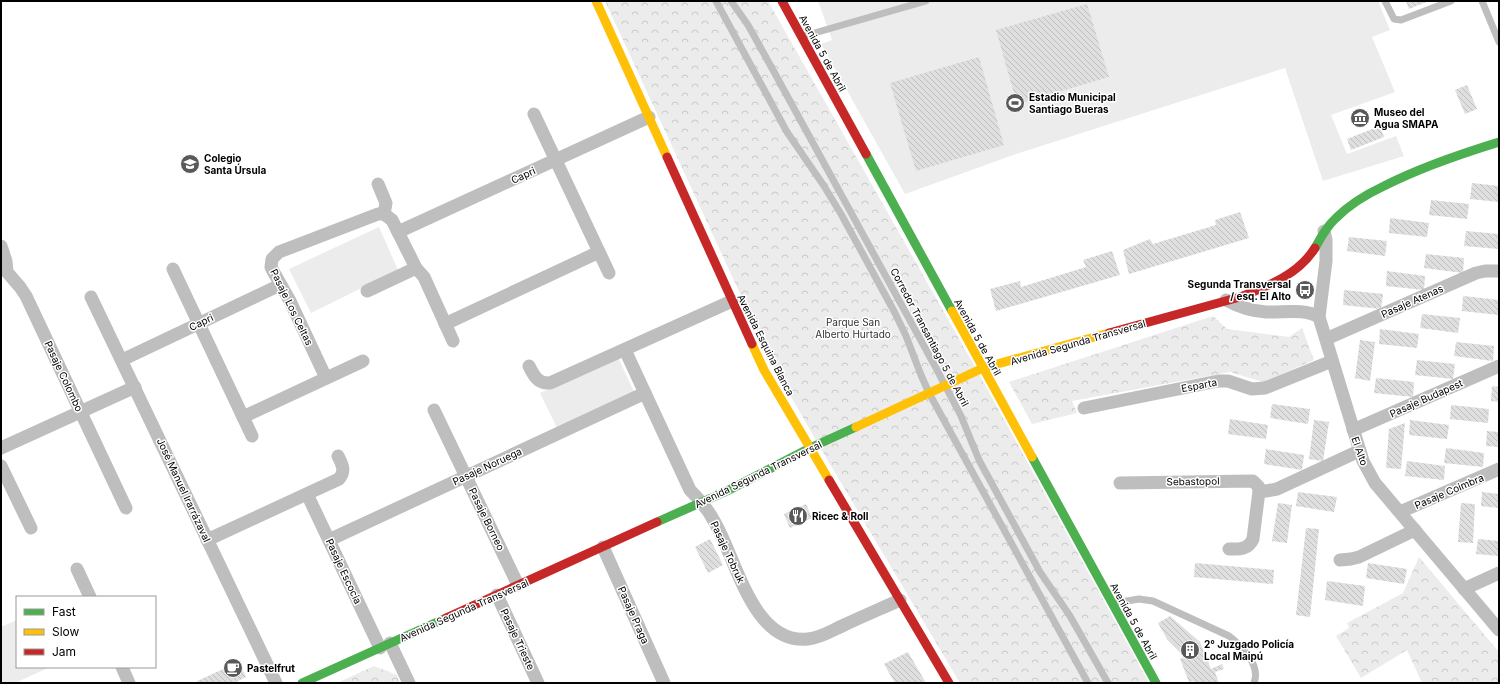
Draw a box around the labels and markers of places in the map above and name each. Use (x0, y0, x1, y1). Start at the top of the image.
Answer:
place label: Estadio Municipal Santiago Bueras (1029, 91, 1116, 116)
sports icon: Estadio Municipal Santiago Bueras (1004, 92, 1026, 114)
place label: Museo del Agua SMAPA (1374, 106, 1439, 131)
museum icon: Museo del Agua SMAPA (1349, 107, 1371, 129)
place label: Colegio Santa Úrsula (204, 152, 266, 176)
school or university icon: Colegio Santa Úrsula (179, 153, 201, 175)
place label: Segunda Transversal / esq. El Alto (1188, 278, 1291, 302)
bus stop icon: Segunda Transversal / esq. El Alto (1294, 279, 1316, 301)
restaurant icon: Ricec & Roll (787, 505, 809, 527)
place label: Ricec & Roll (812, 510, 869, 522)
place label: 2° Juzgado Policía Local Maipú (1204, 638, 1294, 662)
building icon: 2° Juzgado Policía Local Maipú (1179, 639, 1201, 661)
cafe icon: Pastelfrut (222, 657, 244, 679)
place label: Pastelfrut (247, 662, 295, 674)

